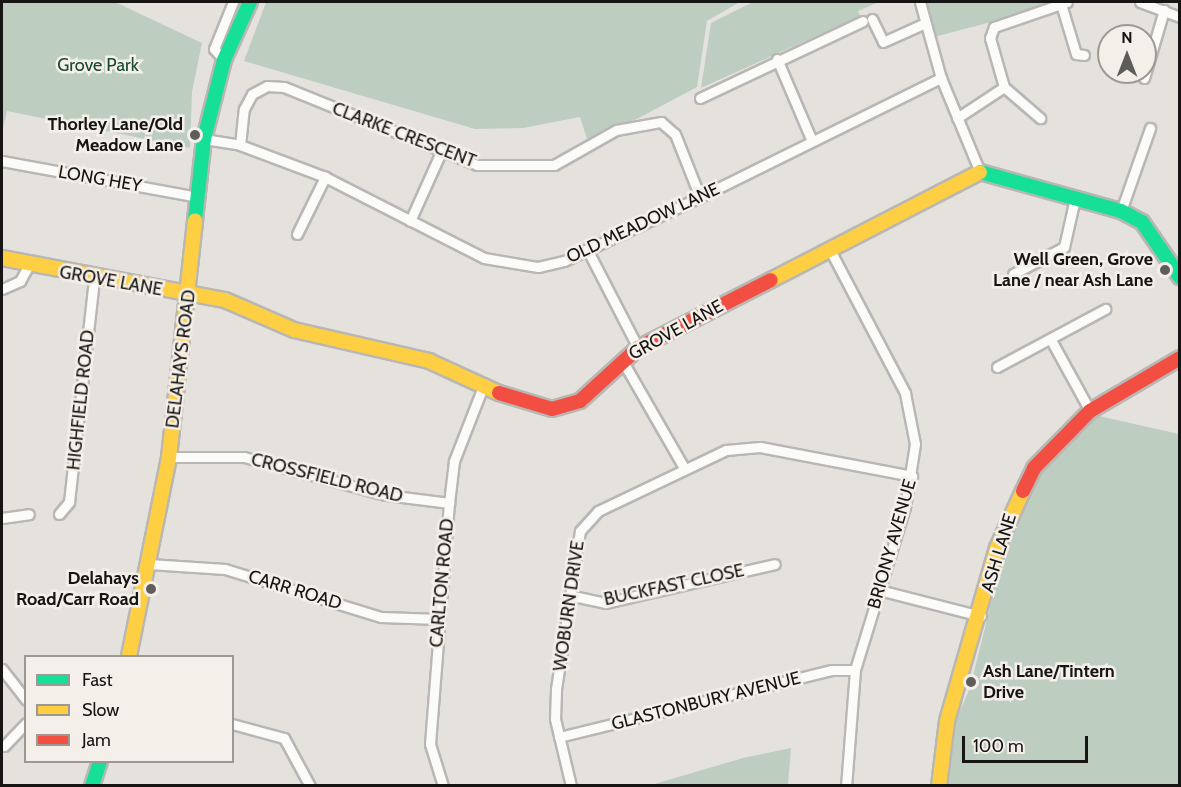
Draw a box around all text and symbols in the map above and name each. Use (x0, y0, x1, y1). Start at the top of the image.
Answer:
north arrow (1097, 24, 1157, 84)
text: N (1121, 28, 1133, 47)
park label: Grove Park (57, 54, 139, 76)
street label: CLARKE CRESCENT (329, 98, 479, 172)
place label: Thorley Lane/Old Meadow Lane (48, 114, 183, 156)
marker: Thorley Lane/Old Meadow Lane (188, 128, 202, 142)
street label: LONG HEY (57, 161, 143, 197)
street label: OLD MEADOW LANE (563, 178, 723, 268)
place label: Well Green, Grove Lane / near Ash Lane (993, 249, 1153, 292)
street label: GROVE LANE (58, 261, 164, 301)
marker: Well Green, Grove Lane / near Ash Lane (1158, 263, 1172, 277)
street label: DELAHAYS ROAD (162, 289, 200, 429)
street label: GROVE LANE (625, 295, 727, 365)
street label: HIGHFIELD ROAD (63, 329, 99, 471)
street label: CROSSFIELD ROAD (249, 449, 405, 507)
street label: BRIONY AVENUE (863, 477, 921, 611)
street label: ASH LANE (977, 511, 1021, 595)
street label: CARLTON ROAD (426, 518, 458, 648)
street label: WOBURN DRIVE (549, 539, 589, 673)
street label: BUCKFAST CLOSE (602, 560, 746, 610)
street label: CARR ROAD (246, 566, 344, 614)
place label: Delahays Road/Carr Road (16, 568, 139, 610)
marker: Delahays Road/Carr Road (144, 582, 158, 596)
legend (24, 655, 234, 763)
place label: Ash Lane/Tintern Drive (983, 661, 1115, 704)
street label: GLASTONBURY AVENUE (609, 667, 803, 735)
text: Fast (82, 669, 113, 691)
marker: Ash Lane/Tintern Drive (964, 675, 978, 689)
text: Slow (82, 699, 119, 721)
scale bar (965, 724, 1091, 762)
text: Jam (82, 729, 111, 751)
text: 100 m (973, 735, 1024, 757)

